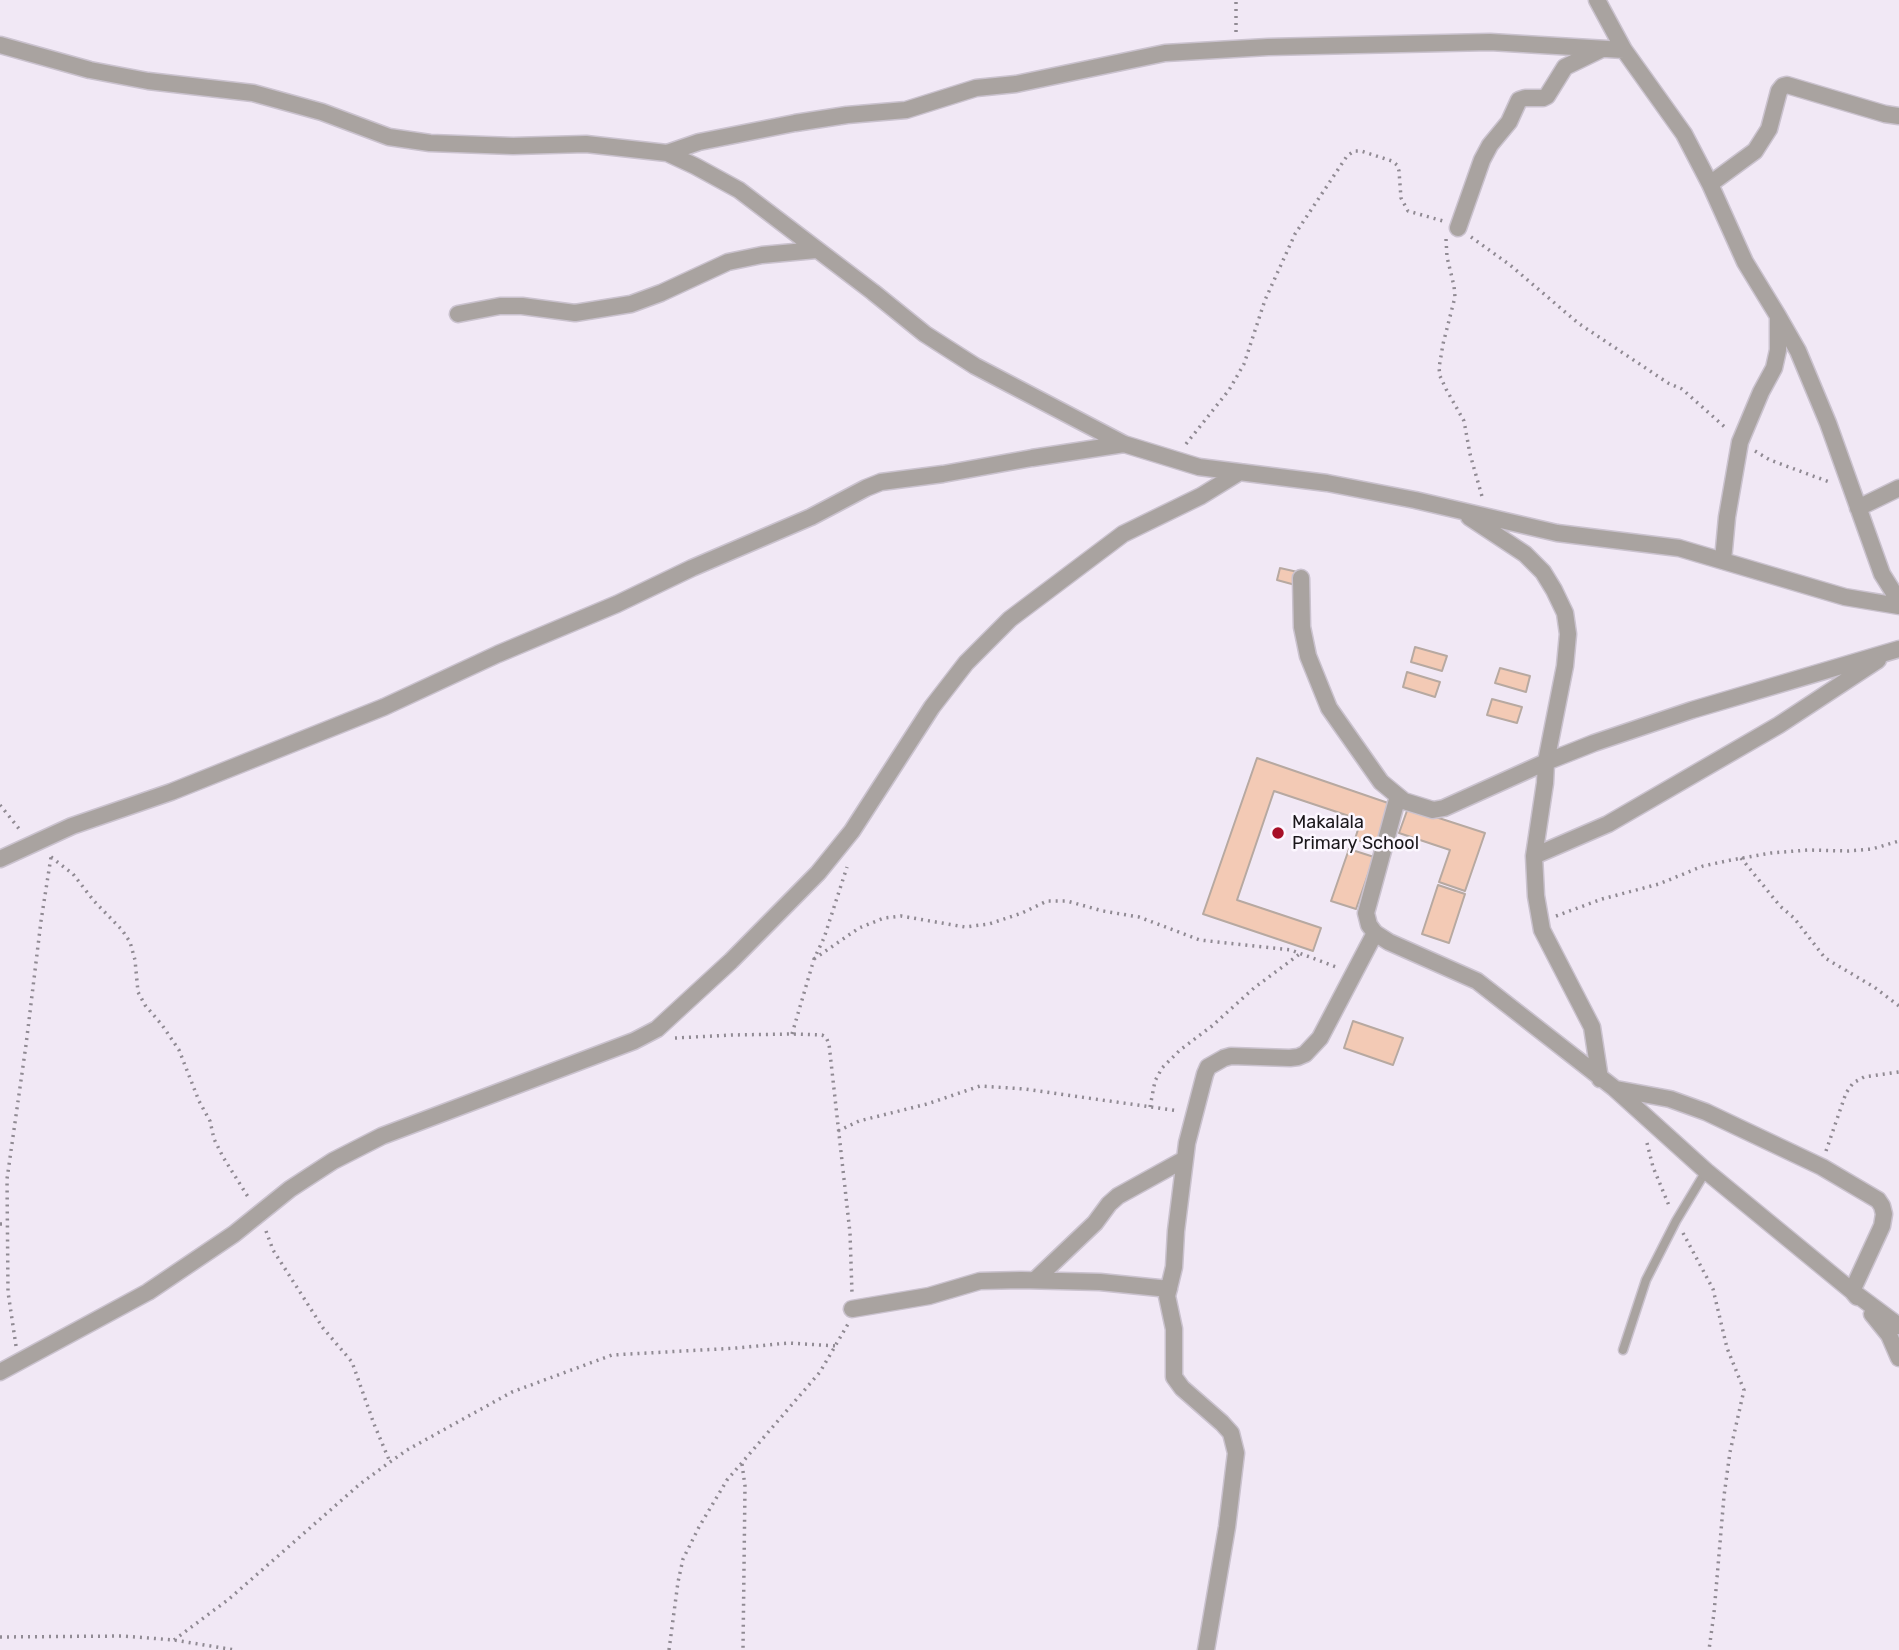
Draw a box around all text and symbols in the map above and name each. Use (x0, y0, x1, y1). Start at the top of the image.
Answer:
place label: Makalala Primary School (1292, 812, 1419, 854)
marker: Makalala Primary School (1270, 825, 1286, 841)

